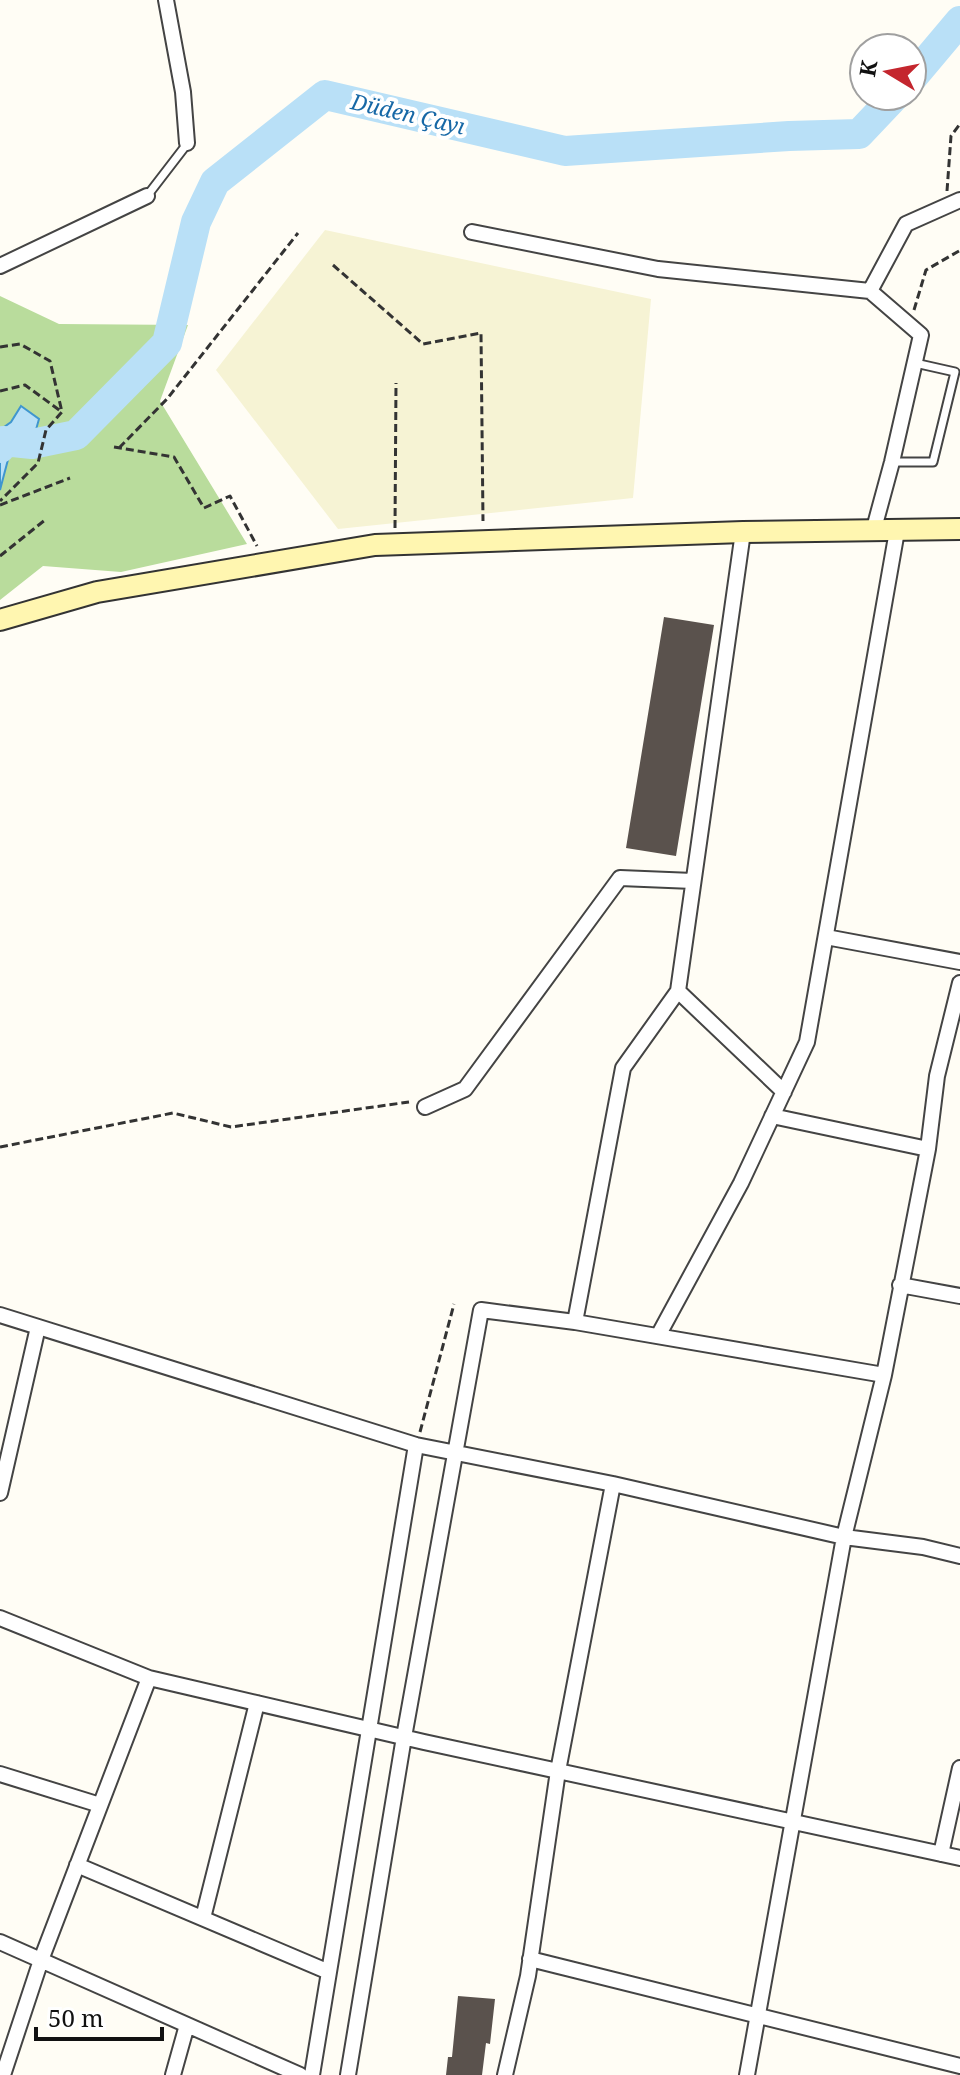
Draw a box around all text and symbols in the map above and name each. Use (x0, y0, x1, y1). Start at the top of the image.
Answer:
north arrow (848, 32, 928, 112)
text: K (851, 57, 884, 79)
water label: Düden Çayı (347, 85, 468, 141)
scale bar (36, 1991, 162, 2041)
text: 50 m (48, 2001, 104, 2034)

